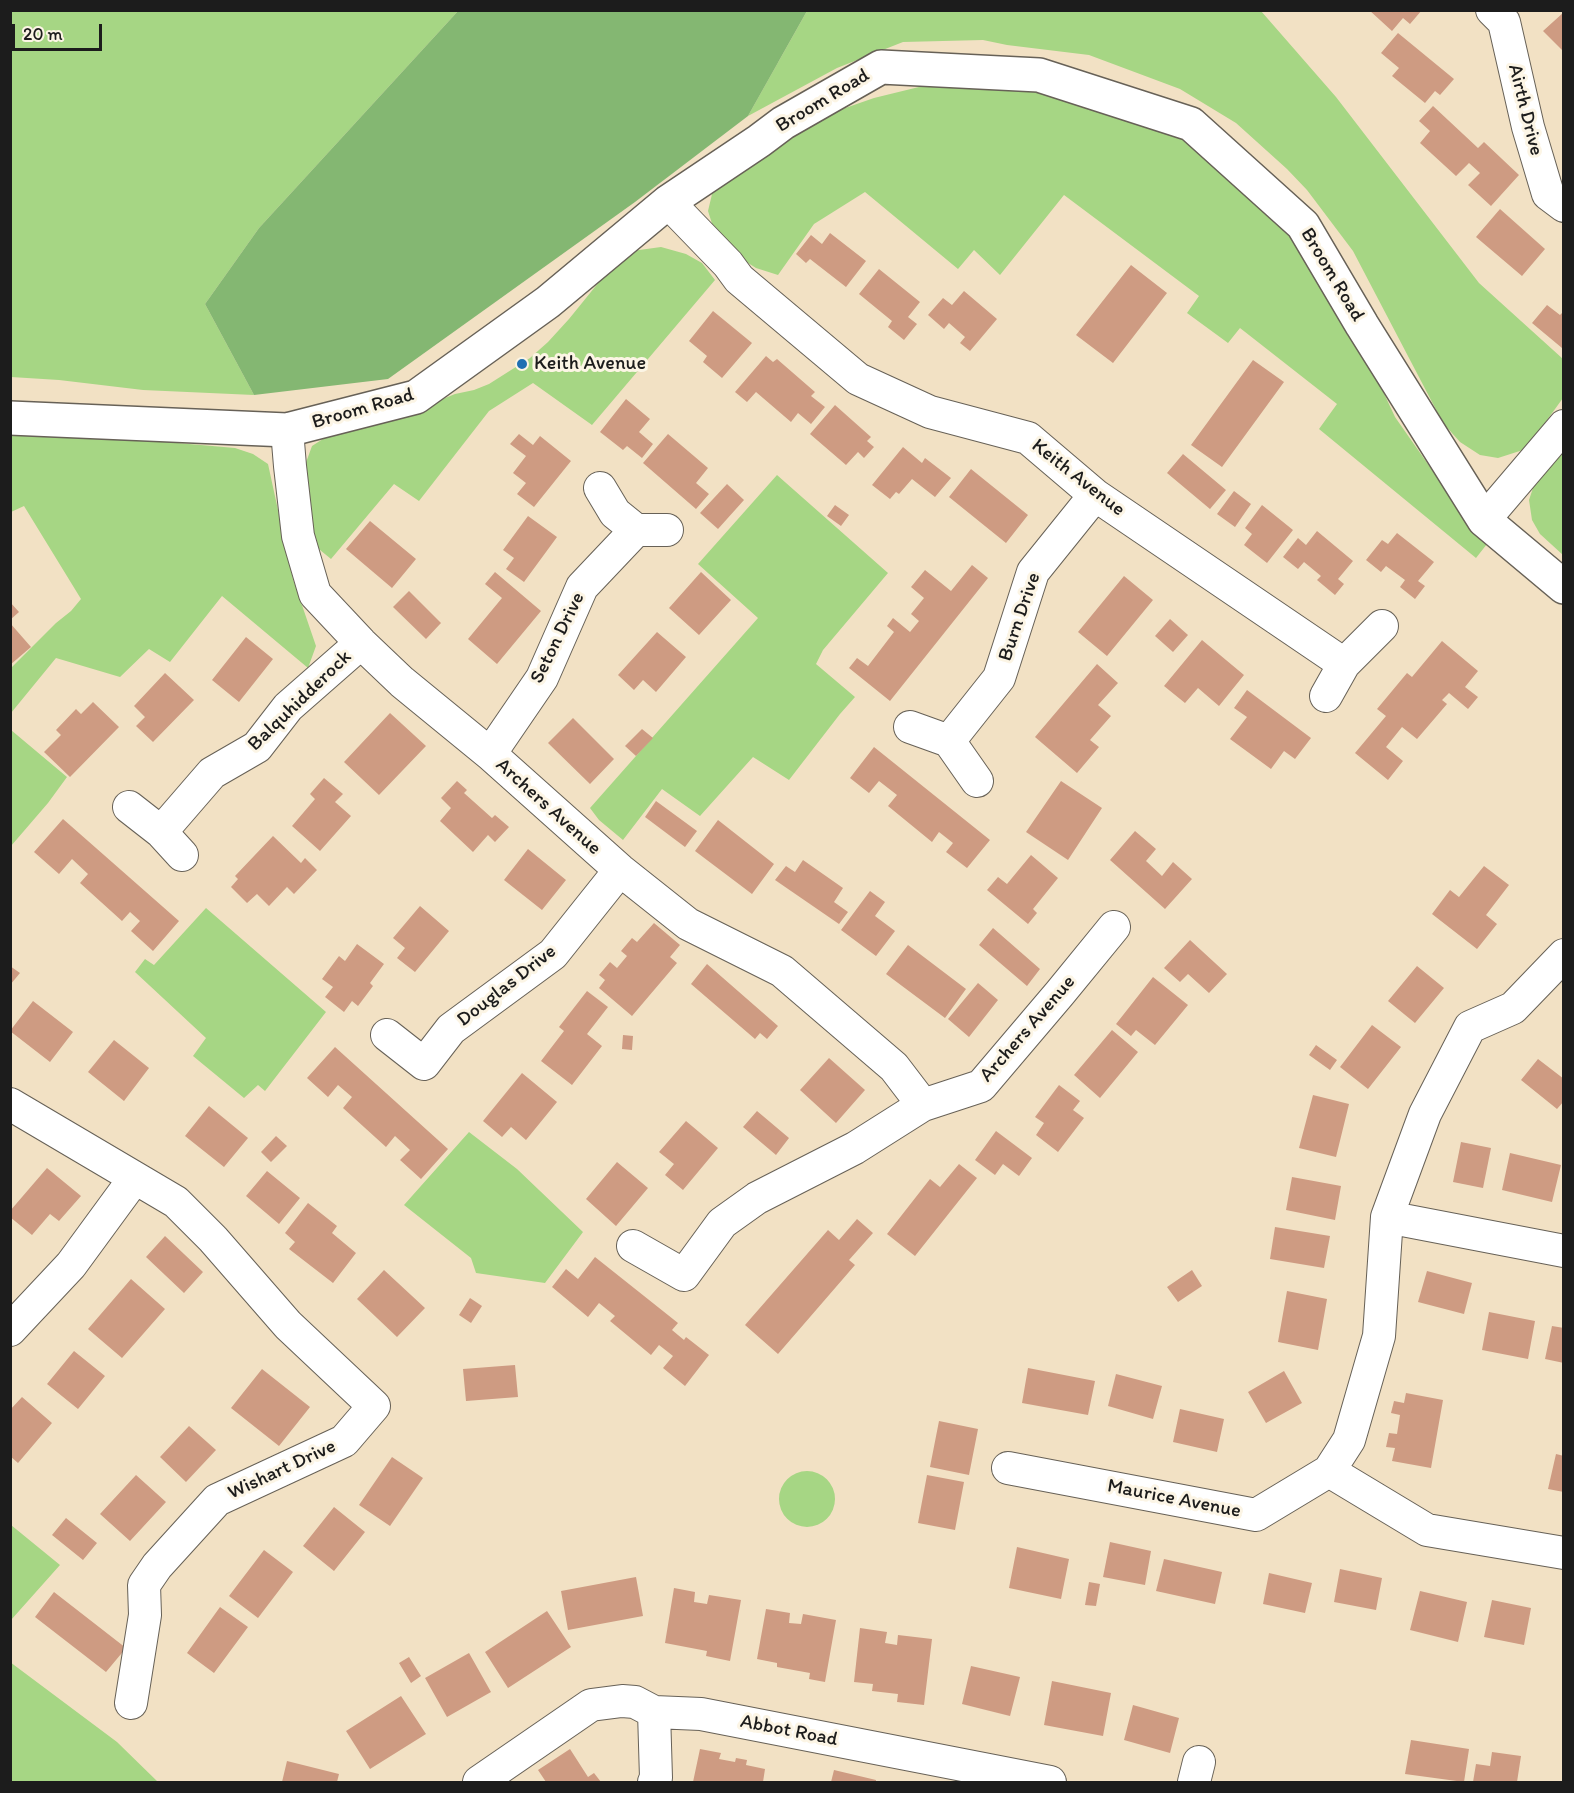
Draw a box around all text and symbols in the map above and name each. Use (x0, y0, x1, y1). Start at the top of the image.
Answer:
scale bar (15, 12, 105, 50)
text: 20 m (23, 23, 63, 45)
street label: Airth Drive (1502, 62, 1548, 158)
street label: Broom Road (772, 64, 874, 138)
street label: Broom Road (1295, 224, 1369, 326)
place label: Keith Avenue (534, 352, 646, 376)
marker: Keith Avenue (515, 357, 529, 371)
street label: Broom Road (309, 383, 417, 435)
street label: Keith Avenue (1026, 434, 1130, 522)
street label: Burn Drive (994, 570, 1046, 664)
street label: Seton Drive (526, 588, 590, 688)
street label: Balquhidderock (243, 646, 357, 756)
street label: Archers Avenue (490, 753, 606, 861)
street label: Douglas Drive (453, 940, 561, 1032)
street label: Archers Avenue (975, 971, 1081, 1087)
street label: Wishart Drive (224, 1435, 340, 1505)
street label: Maurice Avenue (1105, 1474, 1243, 1524)
street label: Abbot Road (738, 1710, 840, 1752)

